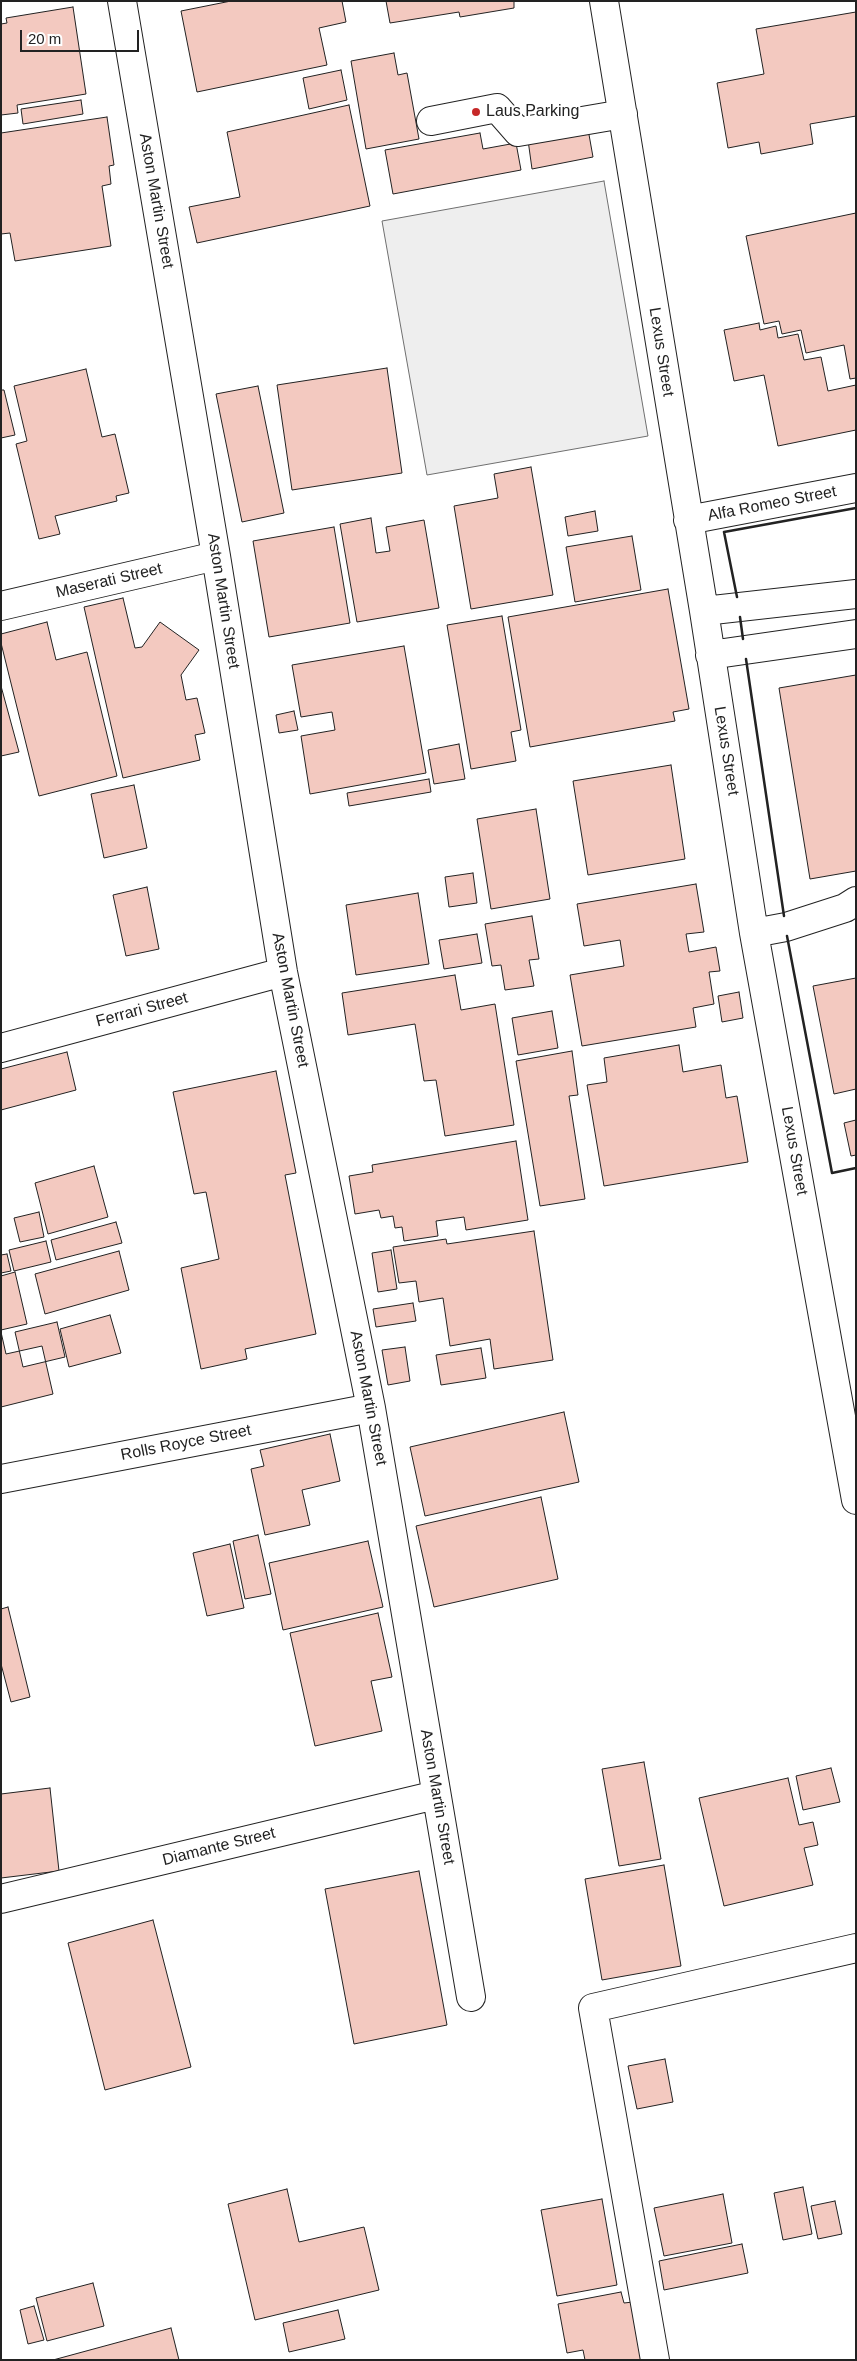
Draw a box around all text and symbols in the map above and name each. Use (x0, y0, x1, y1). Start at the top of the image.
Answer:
scale bar (22, 20, 141, 52)
text: 20 m (28, 30, 61, 47)
place label: Laus Parking (486, 102, 579, 122)
marker: Laus Parking (470, 106, 482, 118)
street label: Aston Martin Street (135, 132, 177, 270)
street label: Lexus Street (644, 306, 678, 398)
street label: Alfa Romeo Street (706, 482, 838, 526)
street label: Aston Martin Street (203, 532, 243, 670)
street label: Maserati Street (54, 559, 164, 603)
street label: Lexus Street (709, 705, 743, 797)
street label: Aston Martin Street (268, 931, 312, 1069)
street label: Ferrari Street (94, 989, 190, 1031)
street label: Lexus Street (777, 1105, 811, 1197)
street label: Aston Martin Street (346, 1329, 390, 1467)
street label: Rolls Royce Street (119, 1421, 253, 1465)
street label: Aston Martin Street (416, 1728, 458, 1866)
street label: Diamante Street (161, 1824, 277, 1870)

